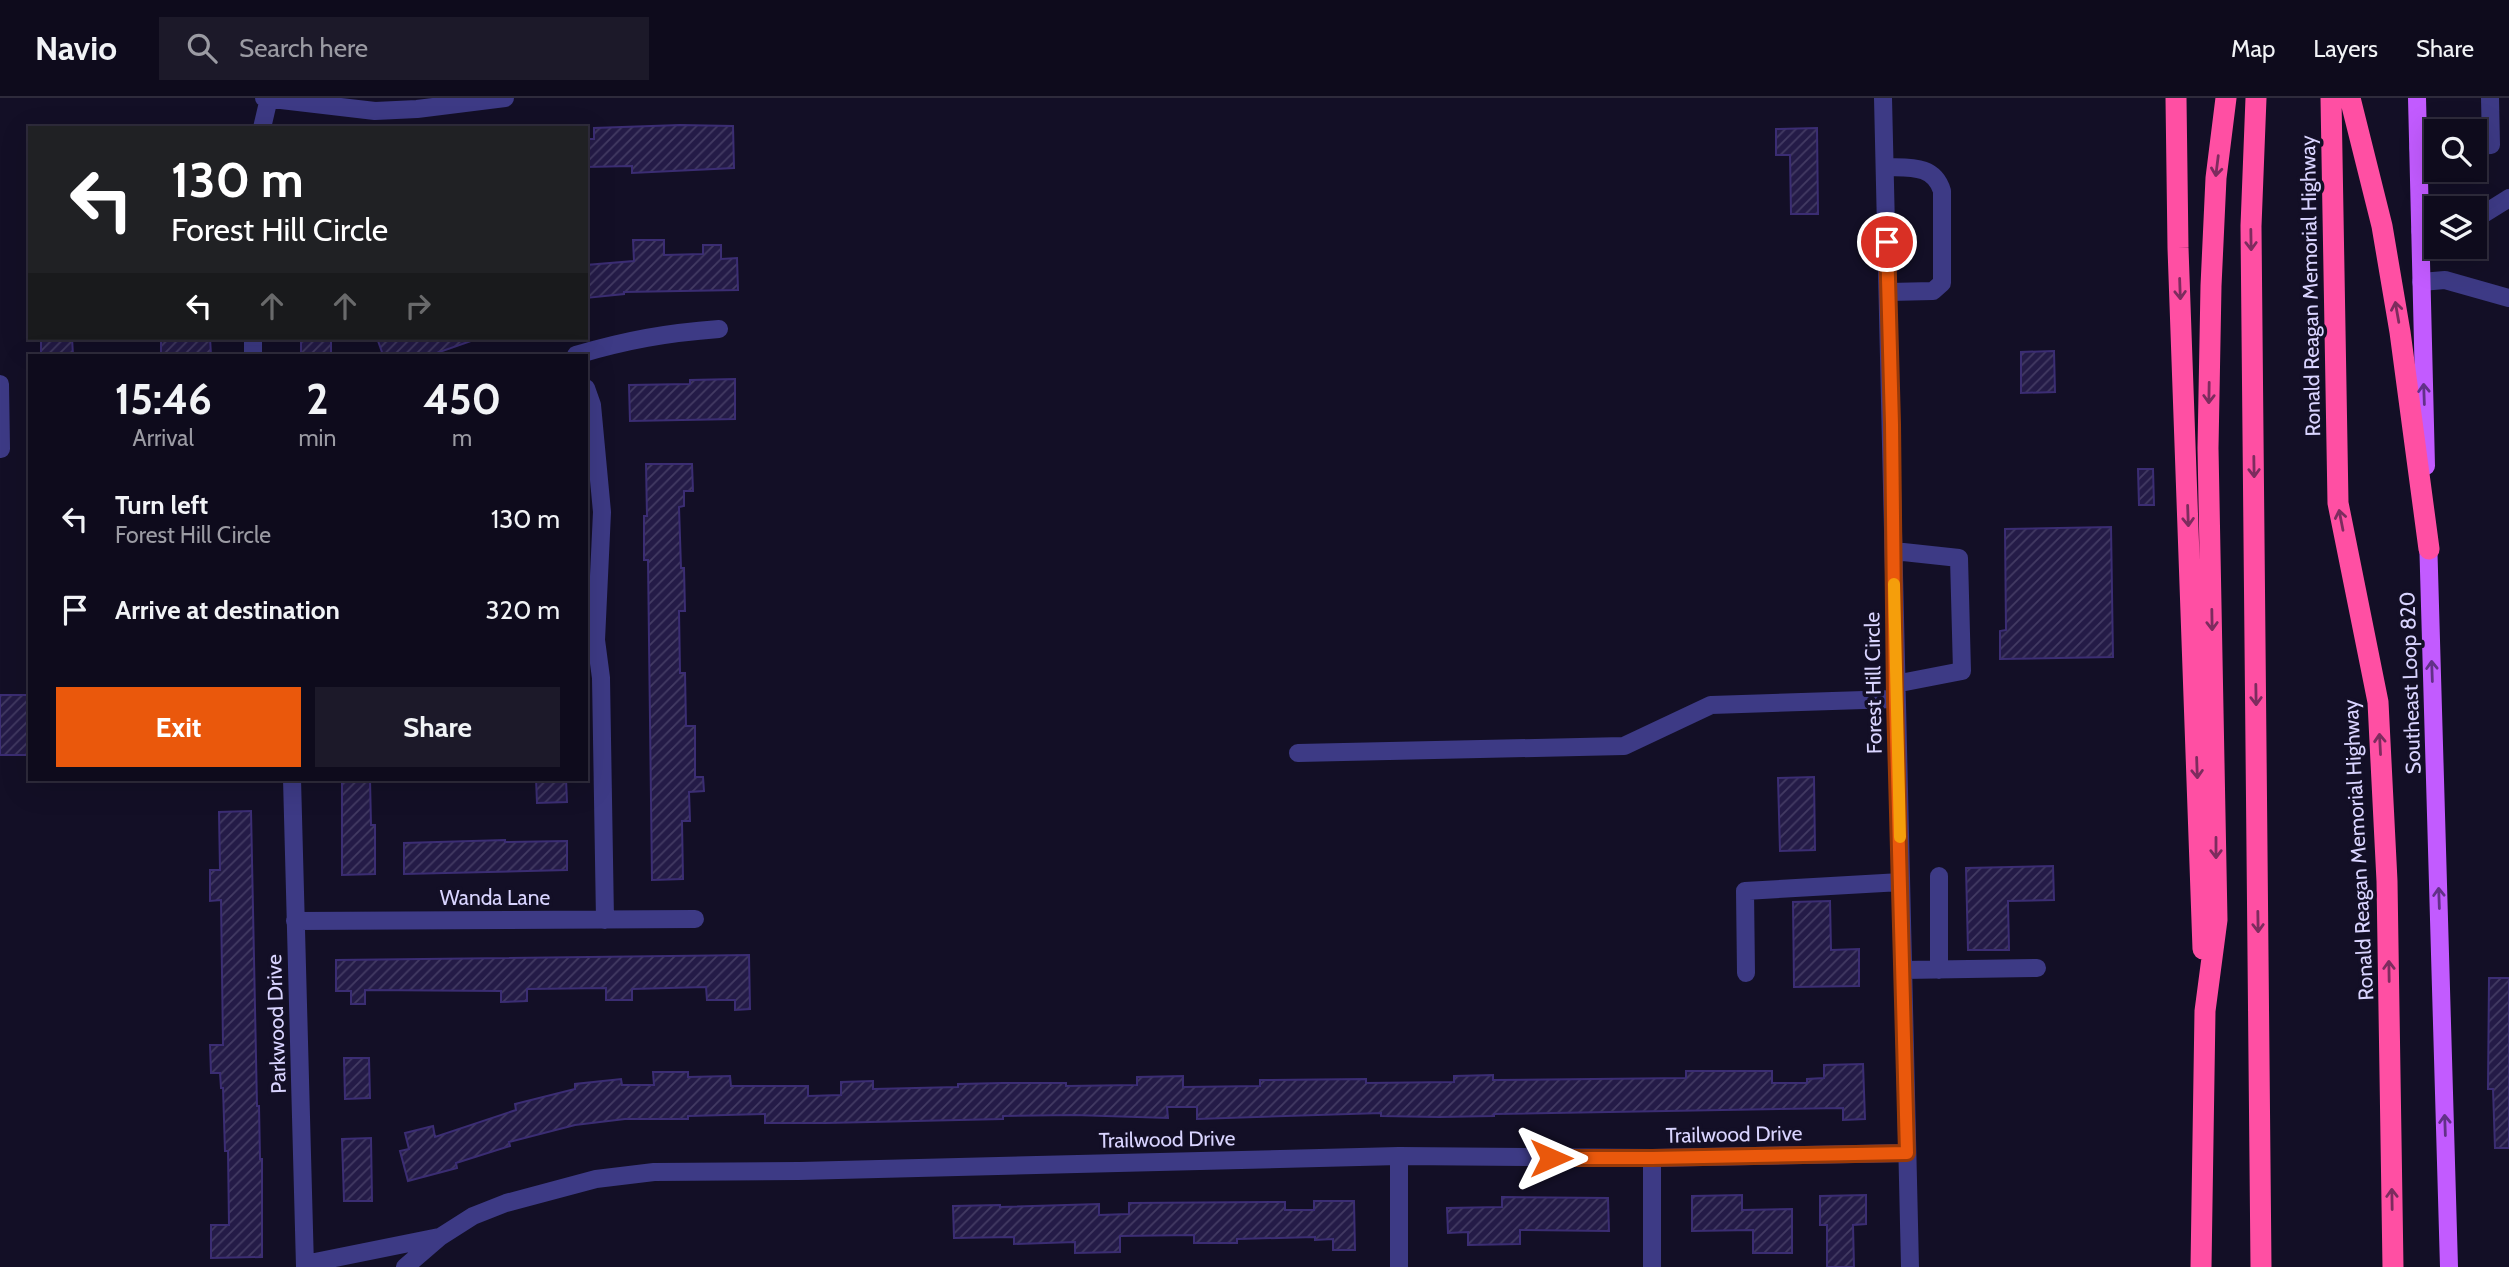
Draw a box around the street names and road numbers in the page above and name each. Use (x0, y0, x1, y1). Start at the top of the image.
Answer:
street label: Ronald Reagan Memorial Highway (2295, 135, 2325, 437)
street label: Southeast Loop 820 (2394, 591, 2426, 775)
street label: Forest Hill Circle (1859, 611, 1887, 754)
street label: Ronald Reagan Memorial Highway (2338, 698, 2378, 1001)
street label: Wanda Lane (440, 885, 550, 910)
street label: Parkwood Drive (261, 954, 291, 1094)
street label: Trailwood Drive (1665, 1120, 1803, 1148)
street label: Trailwood Drive (1098, 1125, 1236, 1153)

